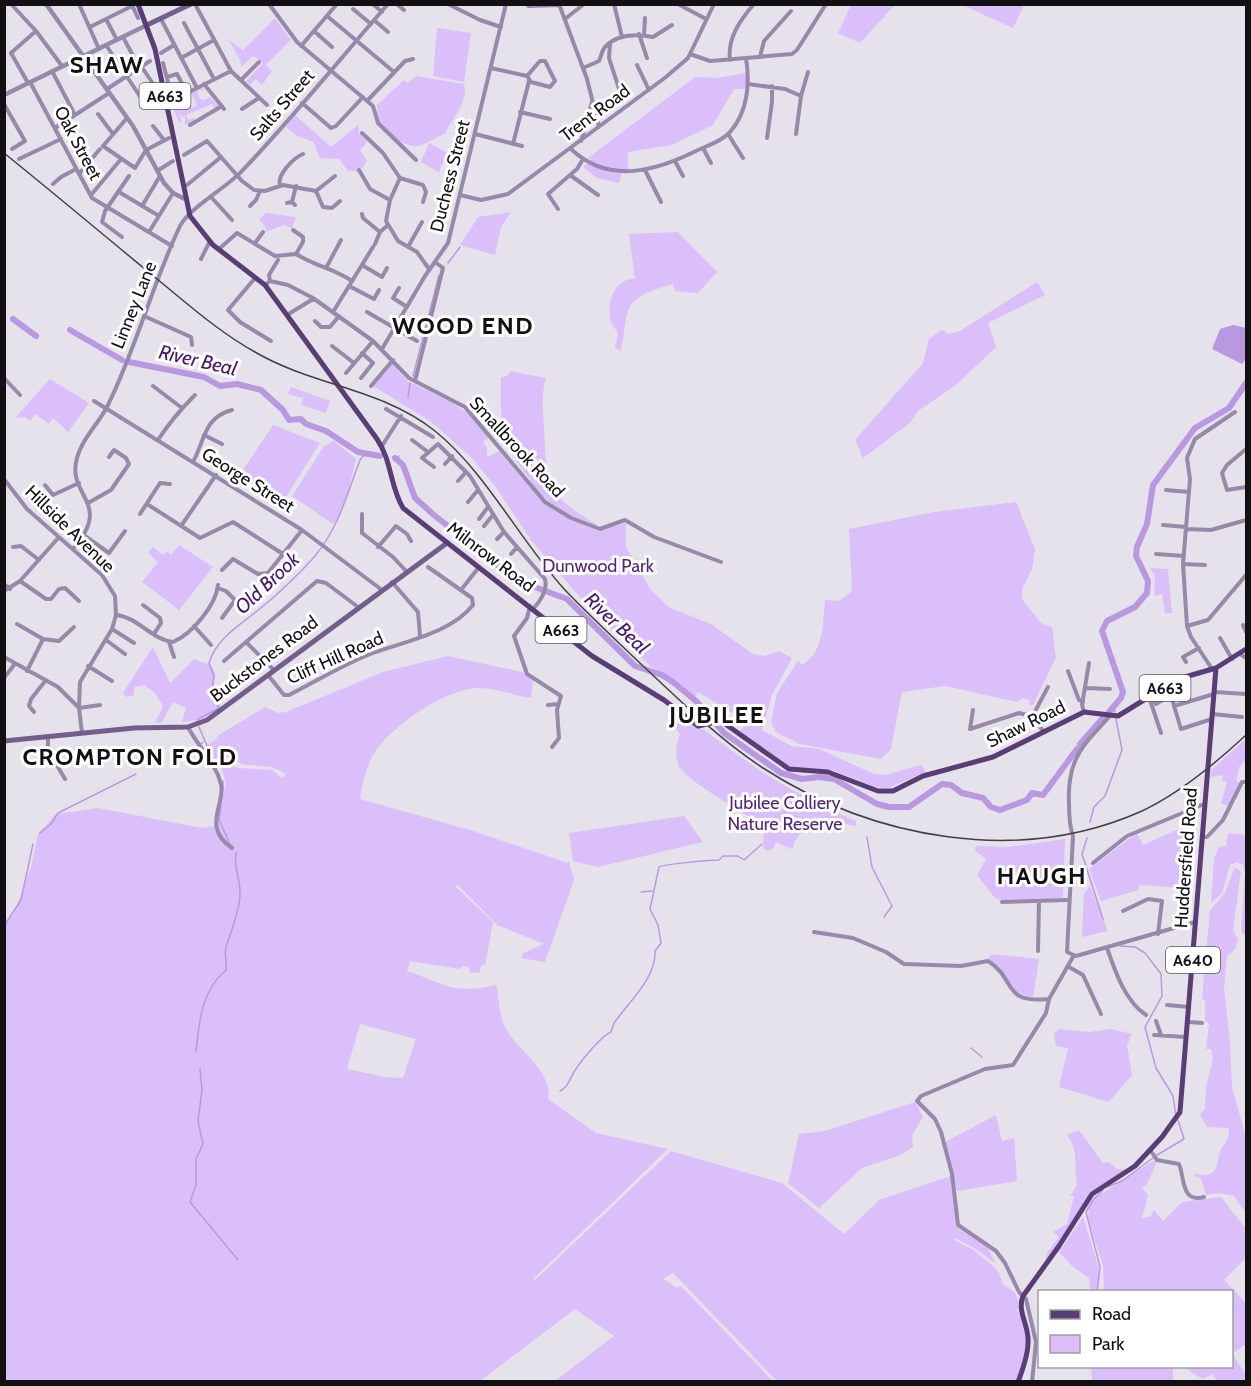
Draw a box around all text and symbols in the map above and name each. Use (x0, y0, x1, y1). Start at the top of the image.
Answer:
district label: SHAW (70, 50, 144, 79)
street label: Salts Street (245, 65, 319, 145)
street label: Trent Road (556, 80, 634, 146)
road number: A663 (140, 83, 190, 109)
street label: Oak Street (49, 102, 107, 184)
street label: Duchess Street (425, 118, 475, 234)
street label: Linney Lane (107, 258, 161, 352)
district label: WOOD END (392, 311, 534, 340)
water label: River Beal (157, 339, 240, 381)
street label: Smallbrook Road (465, 392, 569, 502)
street label: George Street (198, 443, 298, 517)
street label: Hillside Avenue (20, 481, 120, 577)
street label: Milnrow Road (443, 517, 539, 597)
water label: Old Brook (230, 546, 305, 619)
park label: Dunwood Park (542, 555, 655, 577)
water label: River Beal (580, 587, 654, 659)
street label: Buckstones Road (206, 611, 322, 707)
road number: A663 (536, 617, 586, 643)
street label: Cliff Hill Road (283, 627, 387, 689)
road number: A663 (1140, 675, 1190, 701)
street label: Shaw Road (983, 696, 1069, 752)
district label: JUBILEE (668, 700, 765, 729)
district label: CROMPTON FOLD (22, 742, 238, 771)
street label: Huddersfield Road (1170, 787, 1202, 929)
park label: Jubilee Colliery Nature Reserve (727, 792, 843, 835)
district label: HAUGH (997, 861, 1087, 890)
road number: A640 (1166, 947, 1220, 973)
legend (1038, 1290, 1233, 1368)
text: Road (1092, 1303, 1131, 1325)
text: Park (1092, 1333, 1125, 1355)

